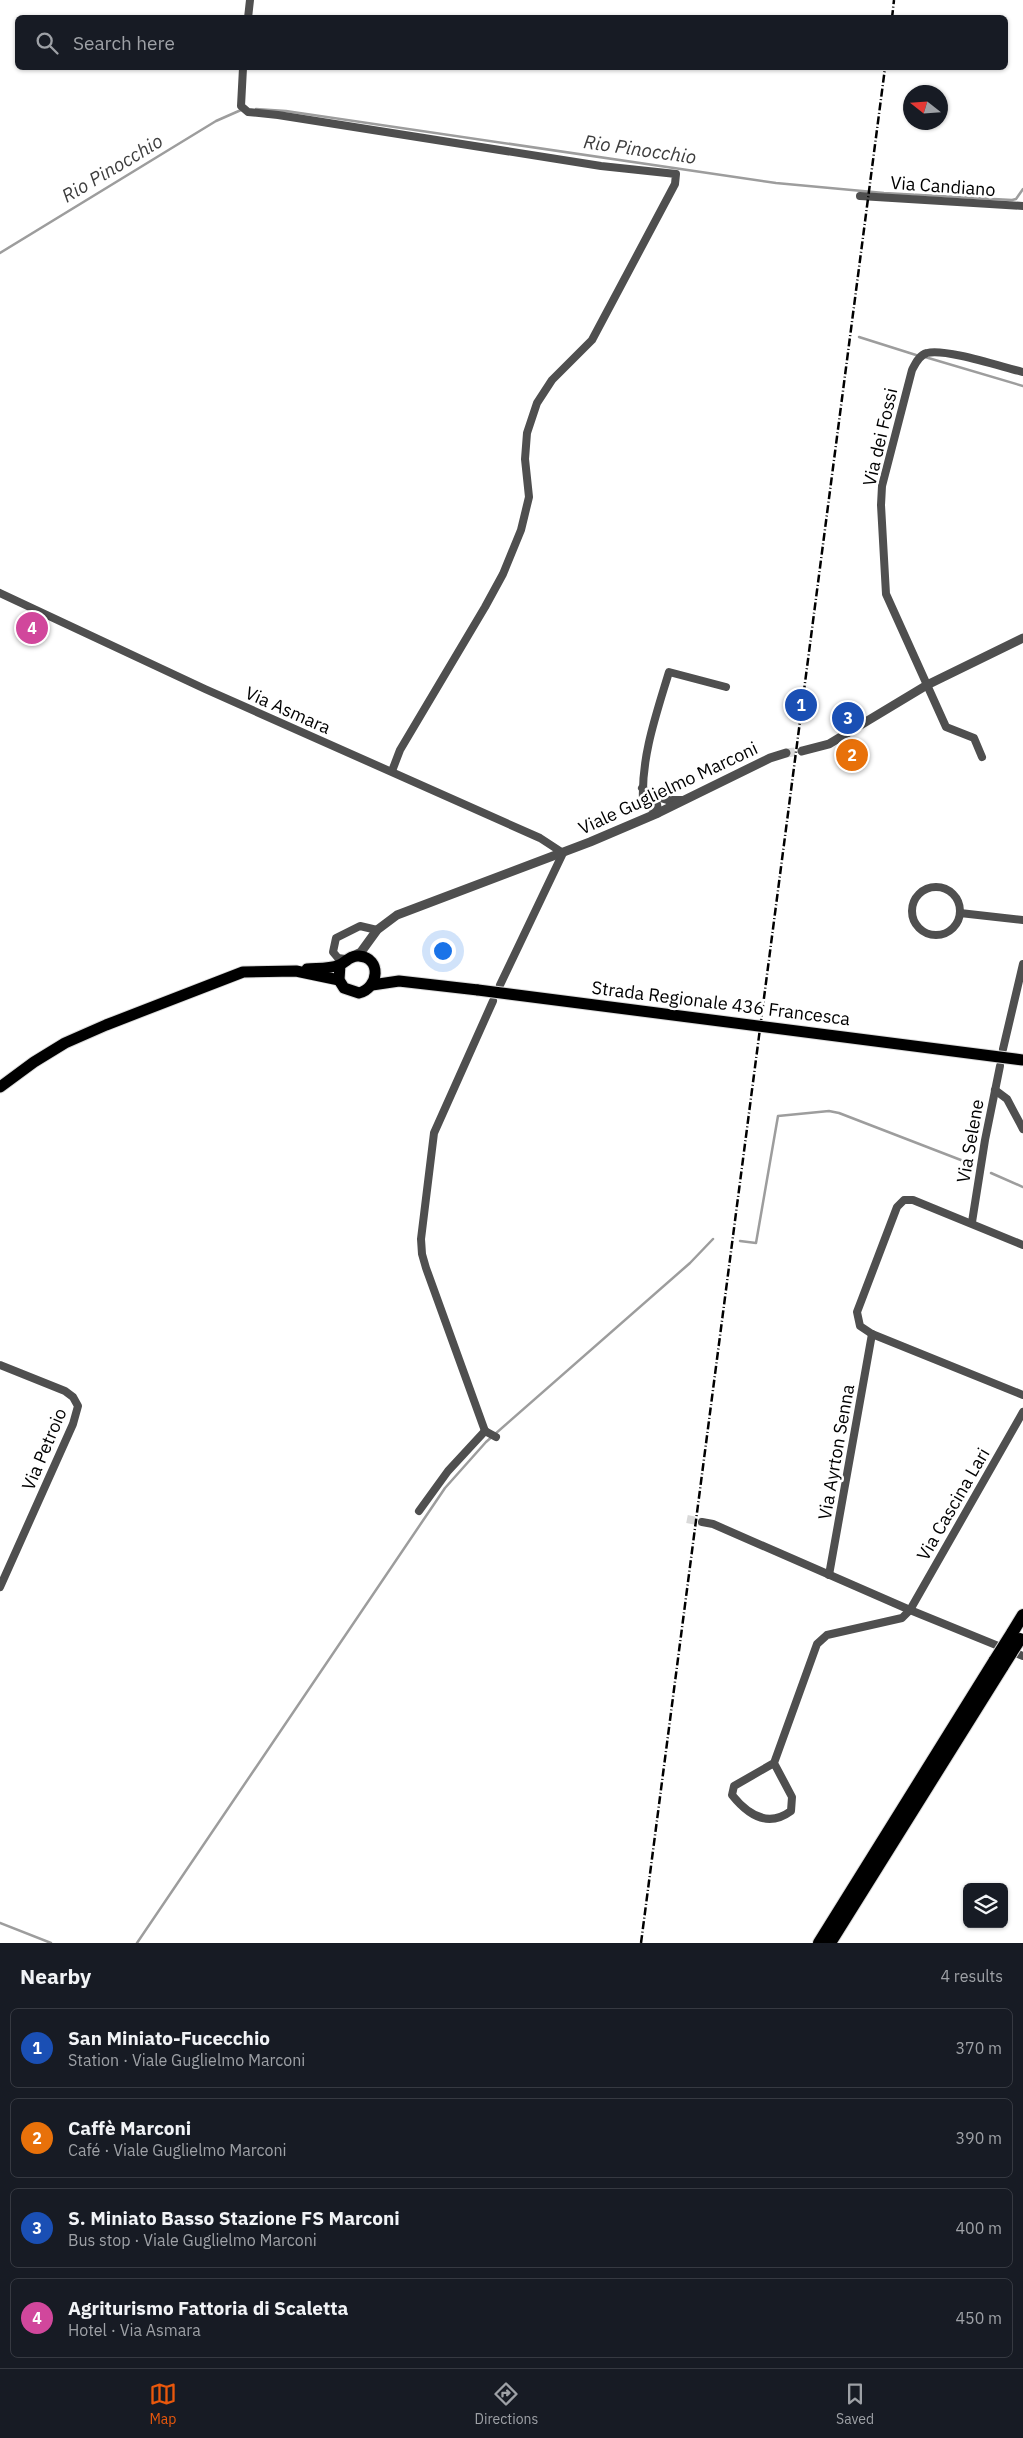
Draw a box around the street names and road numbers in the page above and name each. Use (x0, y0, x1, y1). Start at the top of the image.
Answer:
street label: Via Candiano (890, 171, 996, 201)
street label: Via dei Fossi (858, 386, 902, 488)
street label: Via Asmara (242, 681, 335, 739)
street label: Viale Guglielmo Marconi (575, 736, 761, 840)
street label: Strada Regionale 436 Francesca (590, 976, 852, 1030)
street label: Via Selene (951, 1097, 989, 1185)
street label: Via Ayrton Senna (813, 1382, 859, 1522)
street label: Via Petroio (16, 1404, 72, 1494)
street label: Via Cascina Lari (911, 1444, 995, 1564)

